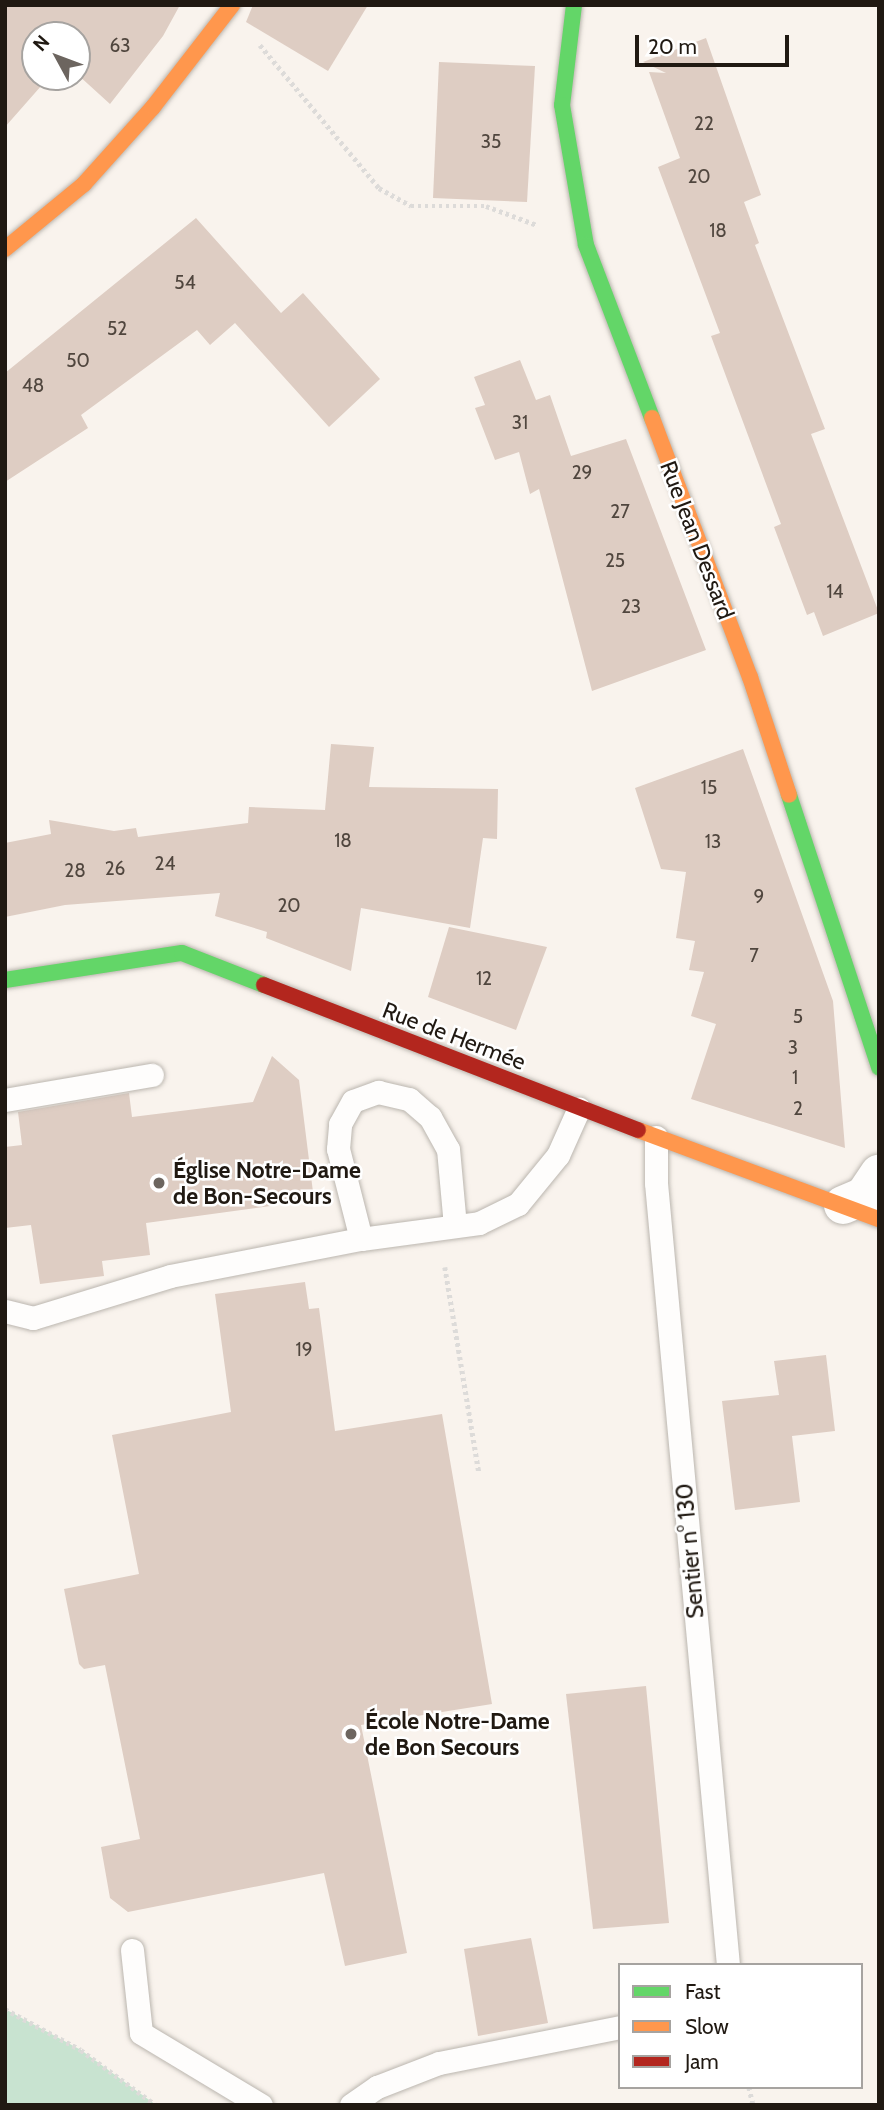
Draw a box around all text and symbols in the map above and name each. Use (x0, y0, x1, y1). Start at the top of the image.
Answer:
north arrow (21, 21, 91, 91)
scale bar (639, 21, 793, 65)
text: N (28, 31, 54, 56)
text: 20 m (648, 34, 697, 59)
house number: 63 (109, 35, 131, 57)
house number: 22 (694, 113, 714, 135)
house number: 35 (481, 131, 501, 153)
house number: 20 (687, 166, 711, 188)
house number: 18 (709, 220, 727, 242)
house number: 54 (174, 272, 196, 294)
house number: 52 (107, 318, 127, 340)
house number: 50 (66, 350, 90, 372)
house number: 48 (22, 375, 44, 397)
house number: 31 (512, 412, 528, 434)
street label: Rue Jean Dessard (654, 457, 740, 623)
house number: 29 (572, 462, 592, 484)
house number: 27 (610, 501, 630, 523)
house number: 25 (605, 550, 625, 572)
house number: 14 (826, 581, 844, 603)
house number: 23 (621, 596, 641, 618)
house number: 15 (701, 777, 717, 799)
house number: 18 (334, 830, 352, 852)
house number: 13 (705, 831, 721, 853)
house number: 24 (155, 853, 175, 875)
house number: 26 (105, 858, 125, 880)
house number: 28 (64, 860, 86, 882)
house number: 9 (754, 886, 764, 908)
house number: 20 (277, 895, 301, 917)
house number: 7 (749, 945, 759, 967)
house number: 12 (476, 968, 492, 990)
street label: Rue de Hermée (379, 996, 529, 1076)
house number: 5 (793, 1006, 803, 1028)
house number: 3 (788, 1037, 798, 1059)
house number: 1 (792, 1067, 798, 1089)
house number: 2 (793, 1098, 803, 1120)
place label: Église Notre-Dame de Bon-Secours (173, 1156, 361, 1210)
marker: Église Notre-Dame de Bon-Secours (151, 1175, 167, 1191)
house number: 19 (296, 1339, 312, 1361)
street label: Sentier n° 130 (670, 1482, 710, 1620)
place label: École Notre-Dame de Bon Secours (365, 1707, 550, 1761)
marker: École Notre-Dame de Bon Secours (343, 1726, 359, 1742)
legend (618, 1963, 863, 2089)
text: Fast (685, 1979, 721, 2004)
text: Slow (685, 2014, 729, 2039)
text: Jam (685, 2049, 719, 2074)

